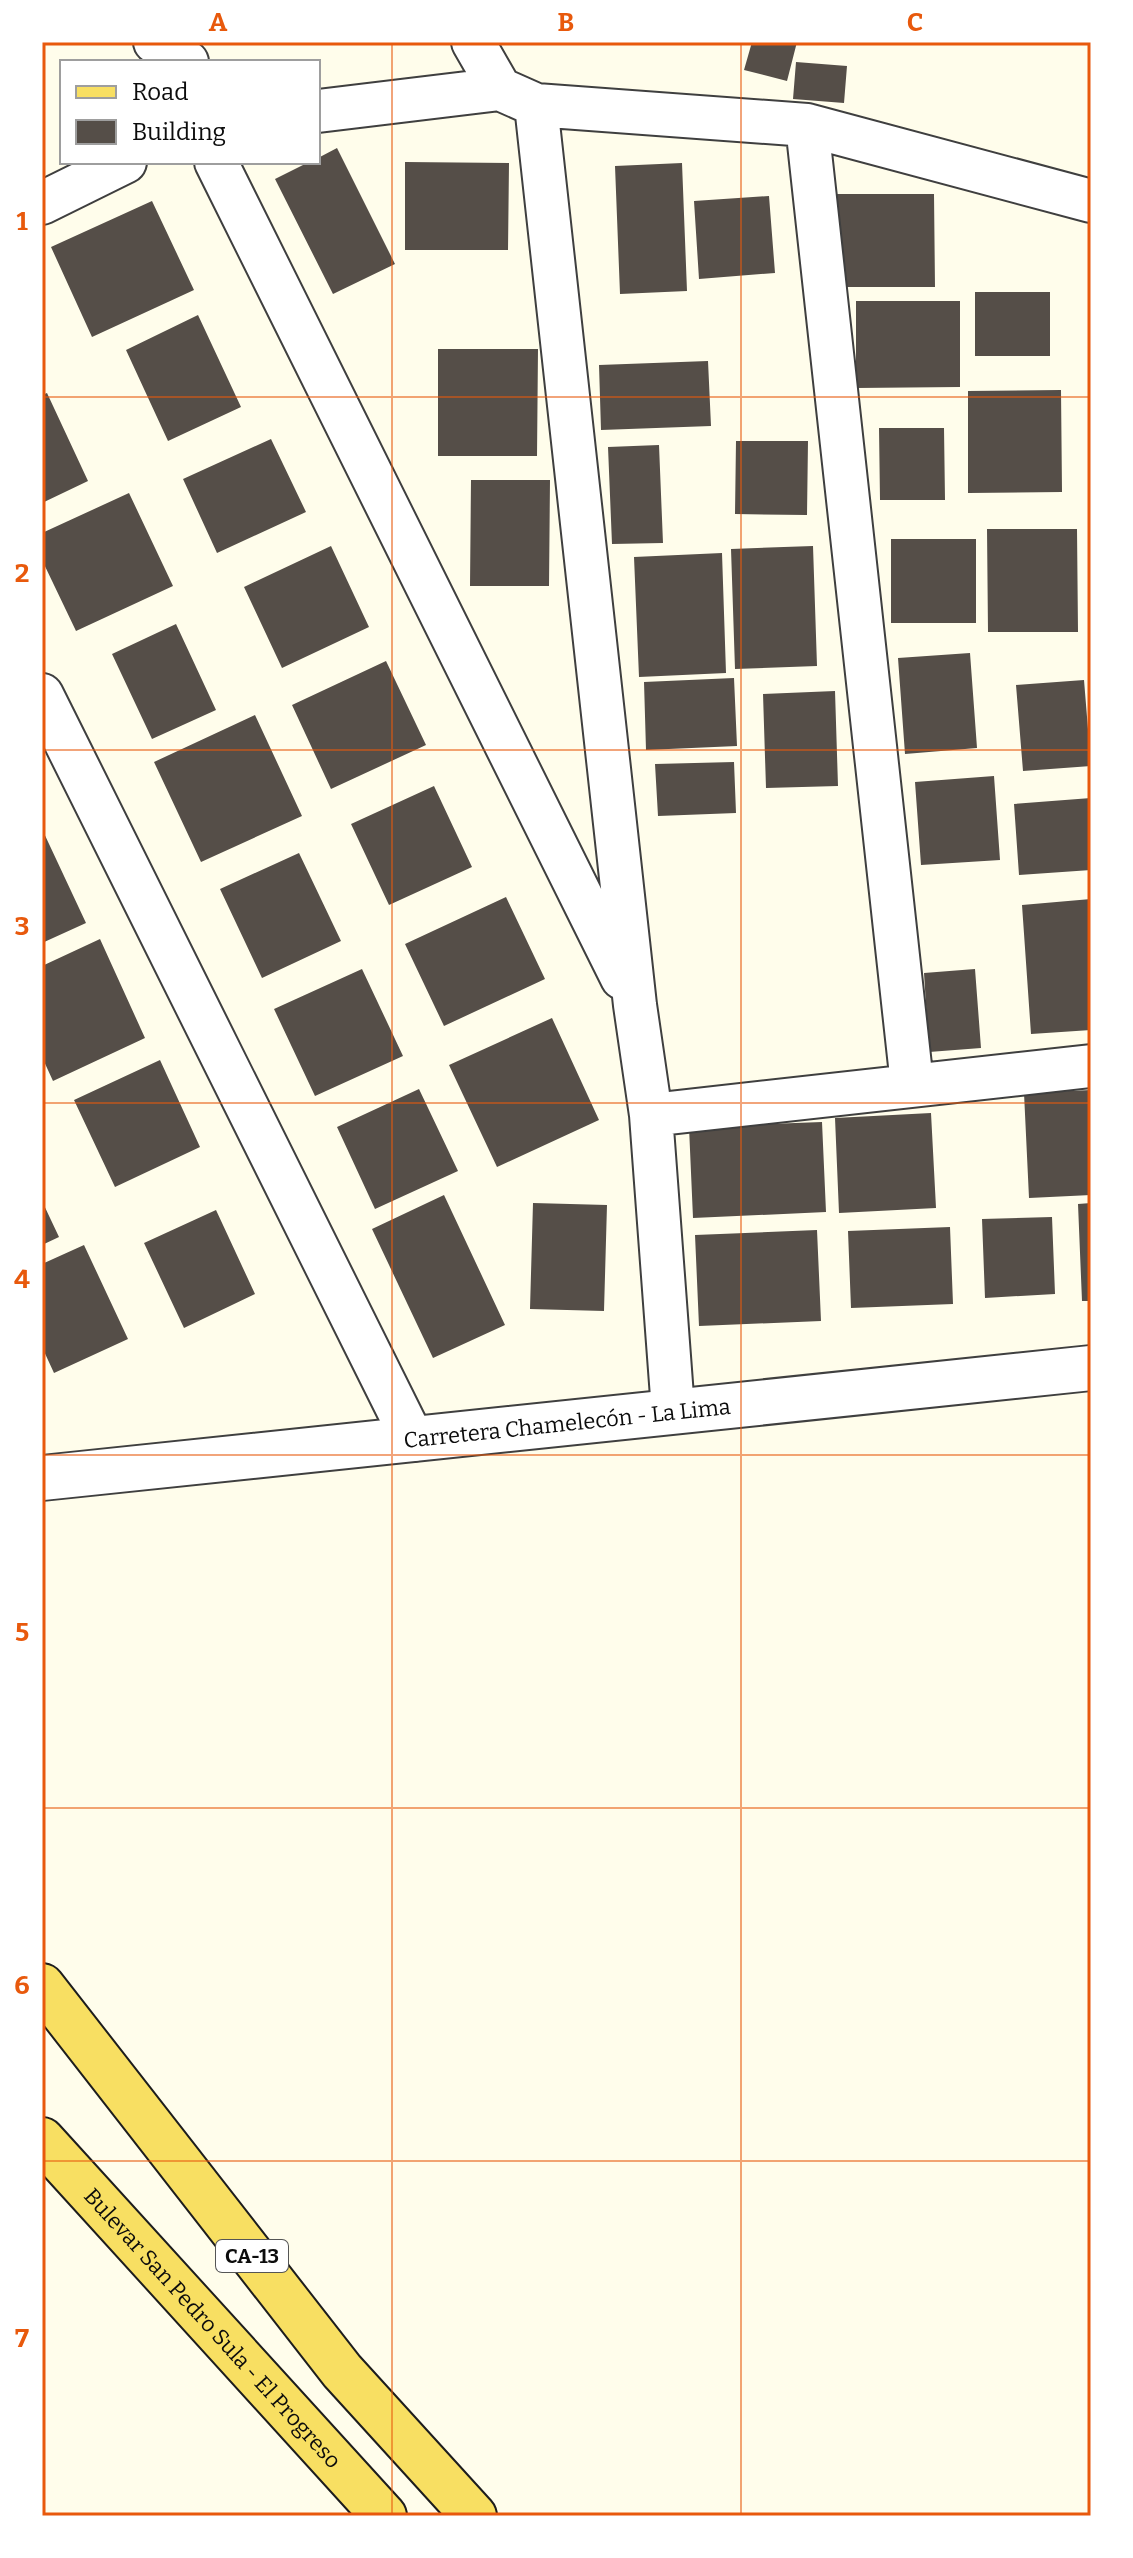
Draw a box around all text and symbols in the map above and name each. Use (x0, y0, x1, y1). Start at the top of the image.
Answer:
text: A (209, 7, 228, 38)
text: B (558, 7, 574, 38)
text: C (907, 7, 923, 38)
legend (60, 60, 320, 164)
text: Road (132, 78, 188, 106)
text: Building (132, 118, 226, 146)
text: 1 (16, 206, 28, 237)
text: 2 (15, 558, 29, 589)
text: 3 (15, 911, 29, 942)
text: 4 (14, 1264, 30, 1295)
street label: Carretera Chamelecón - La Lima (402, 1393, 732, 1454)
text: 5 (15, 1617, 29, 1648)
text: 6 (14, 1970, 30, 2001)
street label: Bulevar San Pedro Sula - El Progreso (78, 2183, 347, 2474)
road number: CA-13 (216, 2240, 288, 2272)
text: 7 (15, 2323, 29, 2354)

